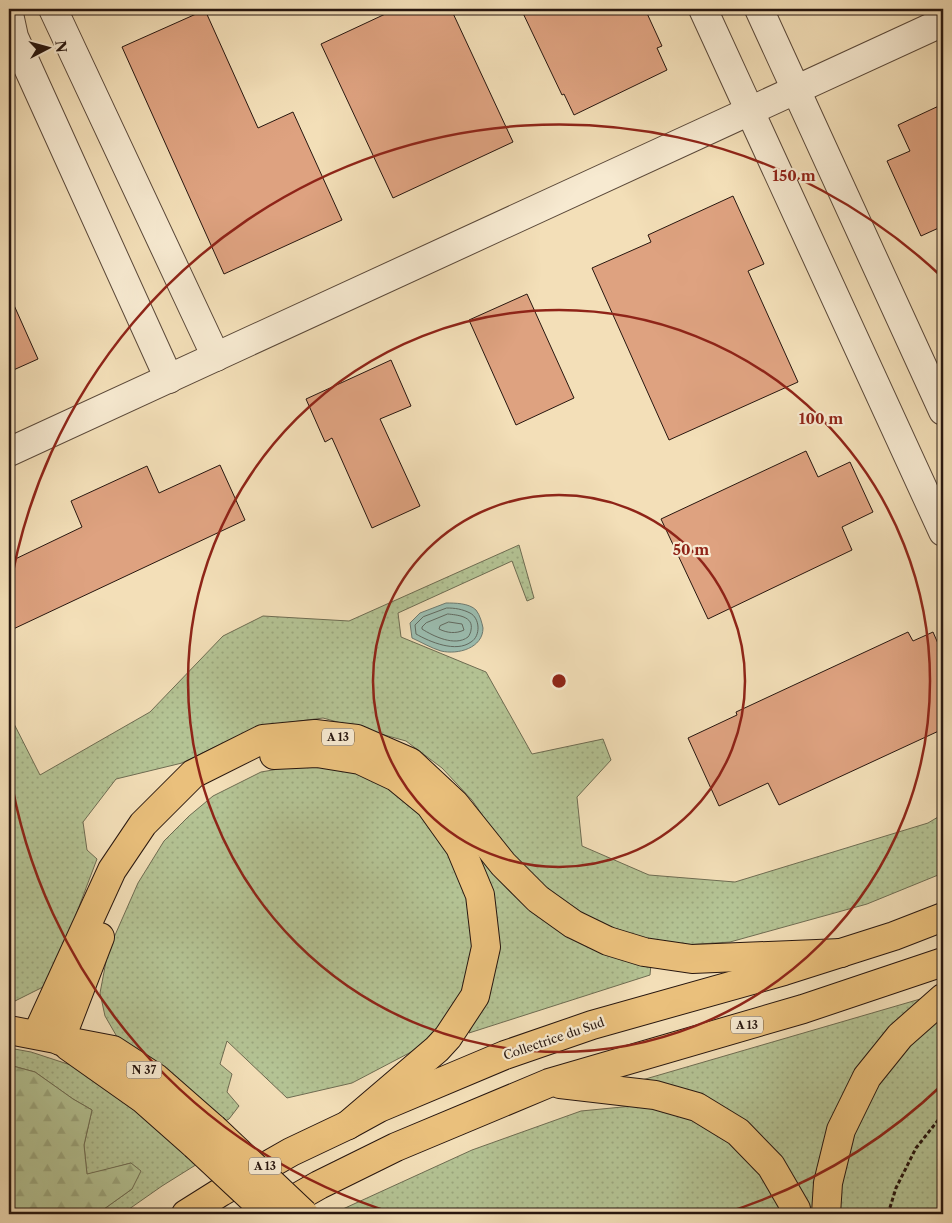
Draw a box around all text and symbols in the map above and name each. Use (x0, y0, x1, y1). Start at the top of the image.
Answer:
north arrow (22, 22, 72, 72)
text: N (51, 40, 71, 54)
text: 150 m (772, 166, 816, 185)
text: 100 m (799, 409, 843, 428)
text: 50 m (673, 540, 709, 559)
centre of rings (550, 672, 568, 690)
road number: A 13 (322, 729, 354, 746)
street label: Collectrice du Sud (501, 1014, 607, 1063)
road number: A 13 (731, 1016, 763, 1034)
road number: N 37 (126, 1062, 162, 1078)
road number: A 13 (249, 1158, 281, 1174)

